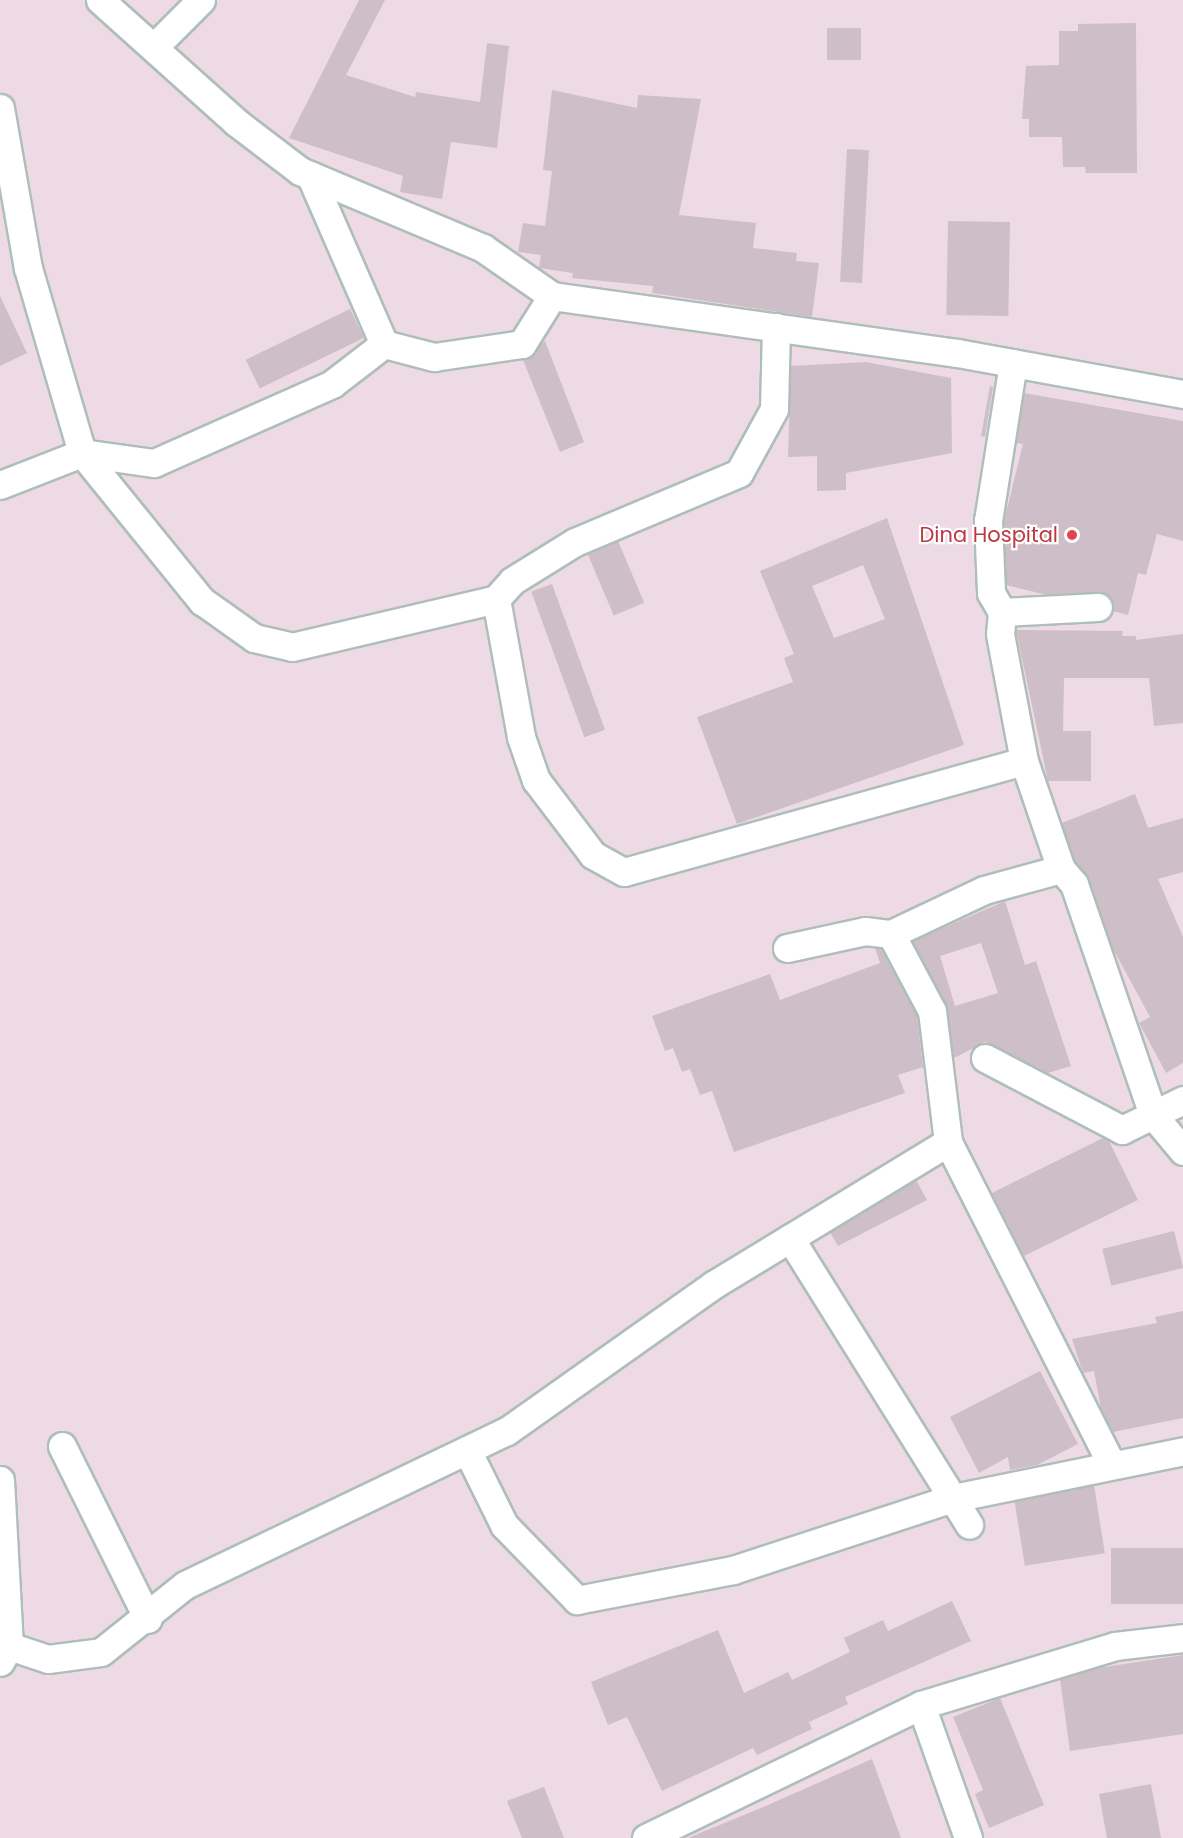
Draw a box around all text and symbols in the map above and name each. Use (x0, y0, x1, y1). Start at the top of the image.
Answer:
place label: Dina Hospital (919, 522, 1058, 548)
marker: Dina Hospital (1063, 526, 1081, 544)

